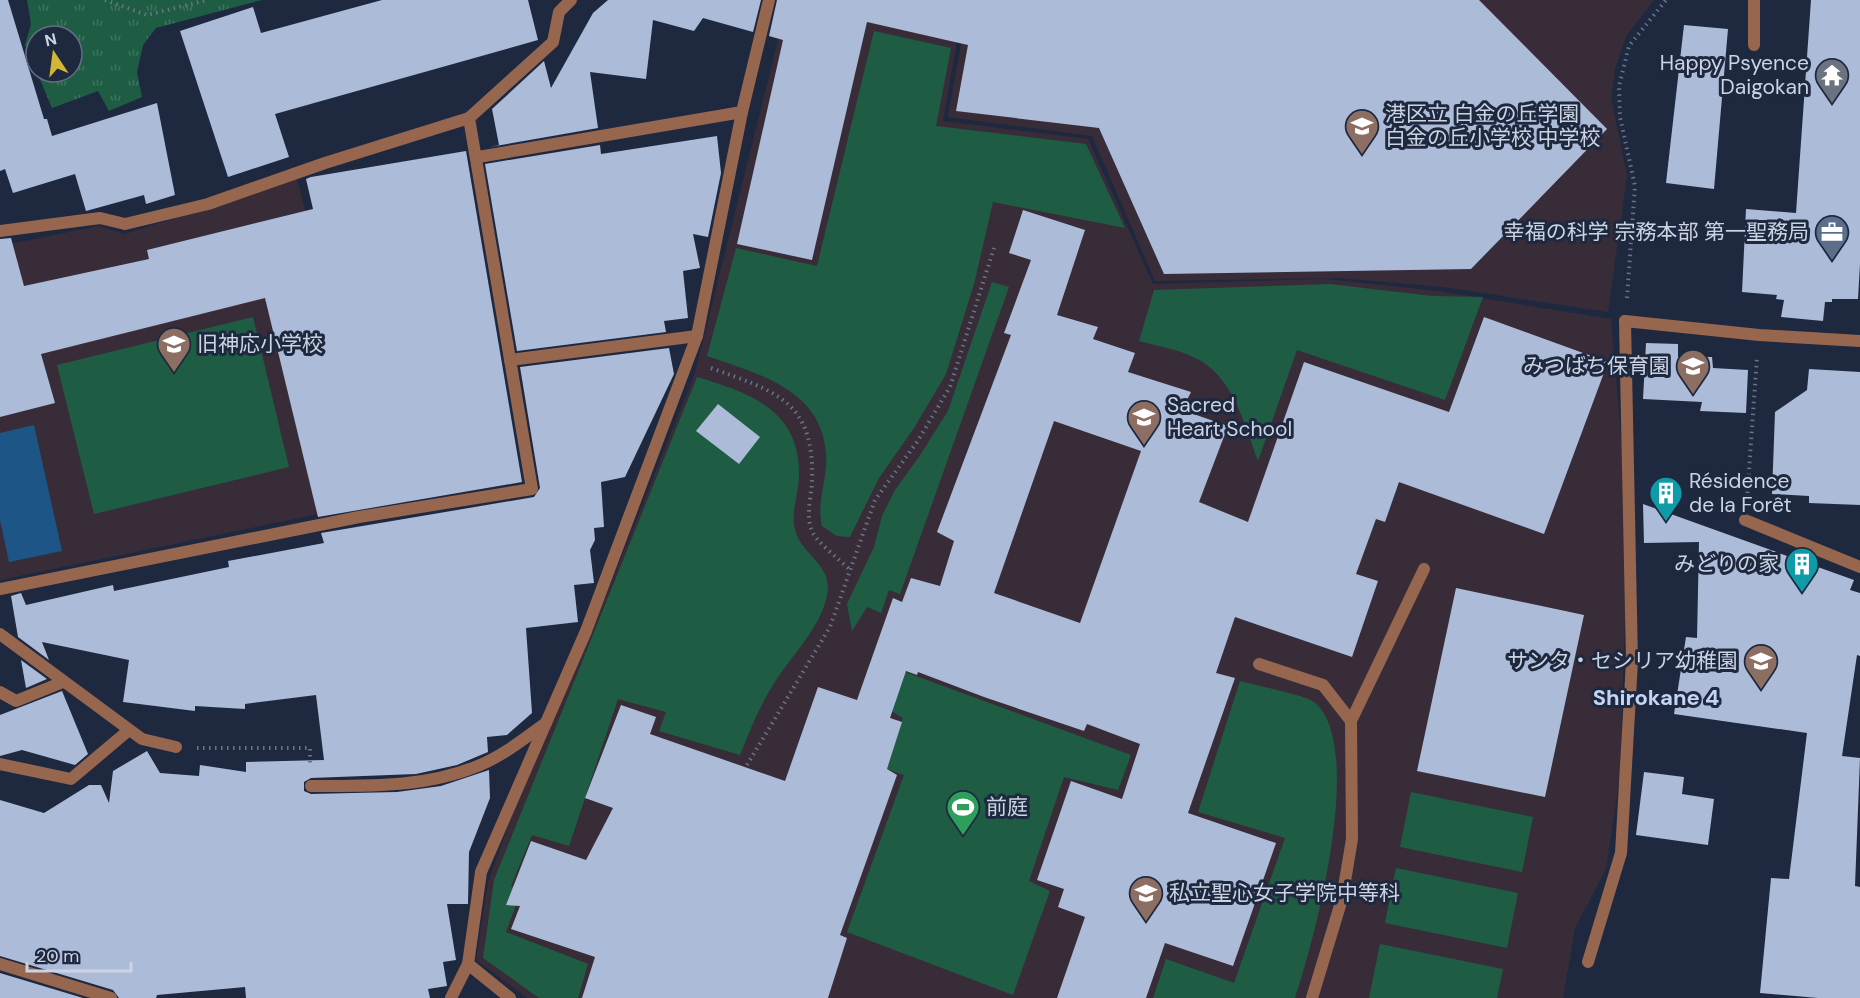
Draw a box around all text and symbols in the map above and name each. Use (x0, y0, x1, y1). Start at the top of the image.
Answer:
north arrow (24, 24, 84, 84)
text: N (43, 28, 59, 51)
place label: Happy Psyence Daigokan (1660, 49, 1809, 101)
temple icon: Happy Psyence Daigokan (1814, 57, 1850, 104)
place label: 港区立 白金の丘学園 白金の丘小学校 中学校 (1385, 100, 1601, 152)
school or university icon: 港区立 白金の丘学園 白金の丘小学校 中学校 (1344, 108, 1380, 155)
office icon: 幸福の科学 宗務本部 第一聖務局 (1814, 214, 1850, 261)
place label: 幸福の科学 宗務本部 第一聖務局 (1504, 218, 1809, 246)
school or university icon: 旧神応小学校 (156, 326, 192, 373)
place label: 旧神応小学校 (197, 330, 323, 358)
school or university icon: みつばち保育園 (1675, 348, 1711, 395)
place label: みつばち保育園 (1523, 352, 1670, 380)
place label: Sacred Heart School (1167, 391, 1292, 443)
school or university icon: Sacred Heart School (1126, 399, 1162, 446)
place label: Résidence de la Forêt (1689, 467, 1792, 519)
building icon: Résidence de la Forêt (1648, 475, 1684, 522)
building icon: みどりの家 (1784, 546, 1820, 593)
place label: みどりの家 (1674, 550, 1779, 578)
school or university icon: サンタ・セシリア幼稚園 (1743, 643, 1779, 690)
place label: サンタ・セシリア幼稚園 (1507, 647, 1738, 675)
district label: Shirokane 4 (1593, 683, 1719, 712)
sports icon: 前庭 (945, 789, 981, 836)
place label: 前庭 (986, 793, 1028, 821)
school or university icon: 私立聖心女子学院中等科 (1128, 875, 1164, 922)
place label: 私立聖心女子学院中等科 (1169, 879, 1400, 907)
scale bar (27, 935, 130, 973)
text: 20 m (36, 944, 79, 968)

